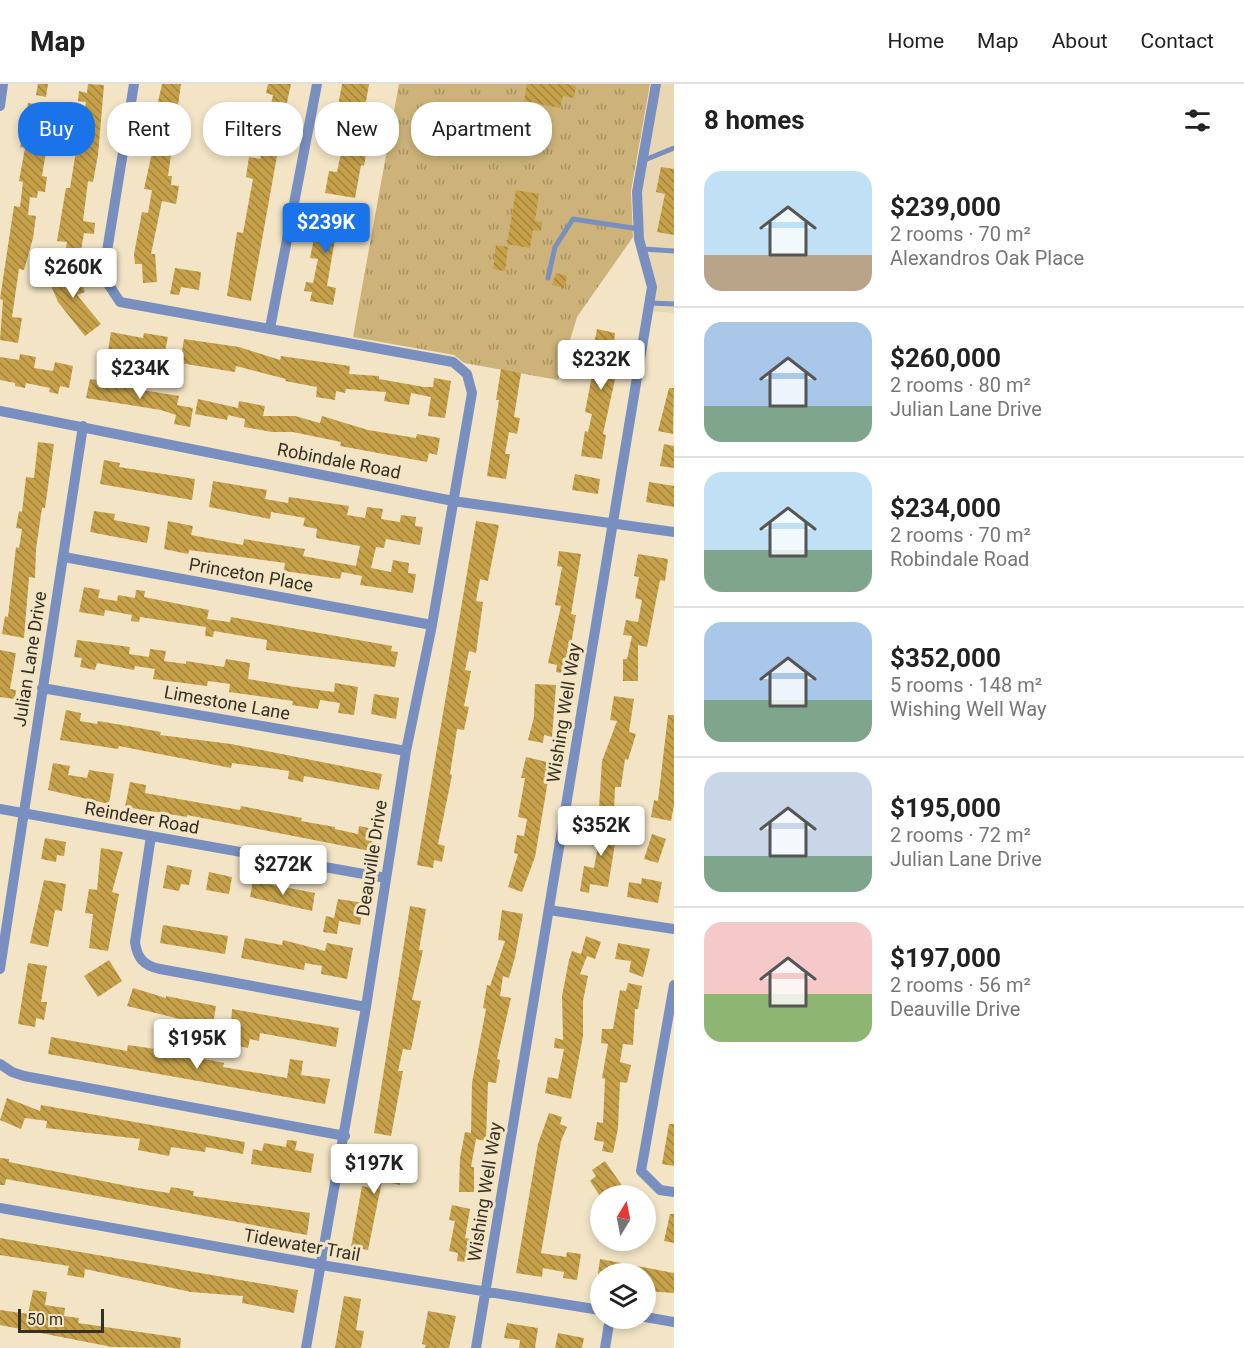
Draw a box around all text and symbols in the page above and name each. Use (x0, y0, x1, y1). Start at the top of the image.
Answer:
text: Map (30, 25, 85, 58)
text: Home (888, 29, 944, 53)
text: Map (977, 29, 1019, 53)
text: About (1052, 29, 1108, 53)
text: Contact (1141, 29, 1214, 53)
chip: Buy (18, 102, 95, 156)
chip: Rent (107, 102, 191, 156)
chip: Filters (203, 102, 303, 156)
chip: New (315, 102, 399, 156)
chip: Apartment (411, 102, 552, 156)
icon: filters (1181, 104, 1214, 137)
text: 8 homes (704, 105, 805, 135)
text: $239,000 (890, 192, 1001, 222)
icon: home (752, 195, 824, 267)
pin: $239K (284, 203, 368, 254)
text: $239K (297, 210, 355, 234)
text: 2 rooms · 70 m² (890, 222, 1031, 246)
text: Alexandros Oak Place (890, 246, 1084, 270)
pin: $260K (31, 248, 115, 299)
text: $260K (44, 255, 102, 279)
pin: $232K (559, 340, 643, 391)
text: $260,000 (890, 343, 1001, 373)
icon: home (752, 346, 824, 418)
text: $232K (572, 347, 630, 371)
pin: $234K (98, 349, 182, 400)
text: $234K (111, 356, 169, 380)
text: 2 rooms · 80 m² (890, 373, 1031, 397)
text: Julian Lane Drive (890, 397, 1042, 421)
street label: Robindale Road (276, 438, 403, 483)
text: $234,000 (890, 493, 1001, 523)
icon: home (752, 496, 824, 568)
text: 2 rooms · 70 m² (890, 523, 1031, 547)
text: Robindale Road (890, 547, 1029, 571)
street label: Princeton Place (187, 553, 315, 596)
street label: Julian Lane Drive (8, 590, 51, 728)
street label: Wishing Well Way (542, 641, 585, 784)
text: $352,000 (890, 643, 1001, 673)
icon: home (752, 646, 824, 718)
text: 5 rooms · 148 m² (890, 673, 1042, 697)
street label: Limestone Lane (162, 681, 292, 724)
text: Wishing Well Way (890, 697, 1046, 721)
text: $195,000 (890, 793, 1001, 823)
icon: home (752, 796, 824, 868)
street label: Reindeer Road (83, 797, 201, 838)
street label: Deauville Drive (352, 798, 391, 918)
pin: $352K (559, 806, 643, 857)
text: $352K (572, 813, 630, 837)
text: 2 rooms · 72 m² (890, 823, 1031, 847)
pin: $272K (241, 845, 325, 896)
text: Julian Lane Drive (890, 847, 1042, 871)
text: $272K (254, 852, 312, 876)
text: $197,000 (890, 943, 1001, 973)
icon: home (752, 946, 824, 1018)
text: 2 rooms · 56 m² (890, 973, 1031, 997)
text: Deauville Drive (890, 997, 1020, 1021)
pin: $195K (155, 1019, 239, 1070)
text: $195K (168, 1026, 226, 1050)
street label: Wishing Well Way (463, 1120, 506, 1263)
pin: $197K (332, 1144, 416, 1195)
text: $197K (345, 1151, 403, 1175)
north arrow (590, 1185, 656, 1251)
map controls (590, 1185, 656, 1329)
street label: Tidewater Trail (242, 1224, 362, 1265)
button: layers (590, 1263, 656, 1329)
scale bar (18, 1306, 104, 1334)
text: 50 m (27, 1310, 63, 1329)

